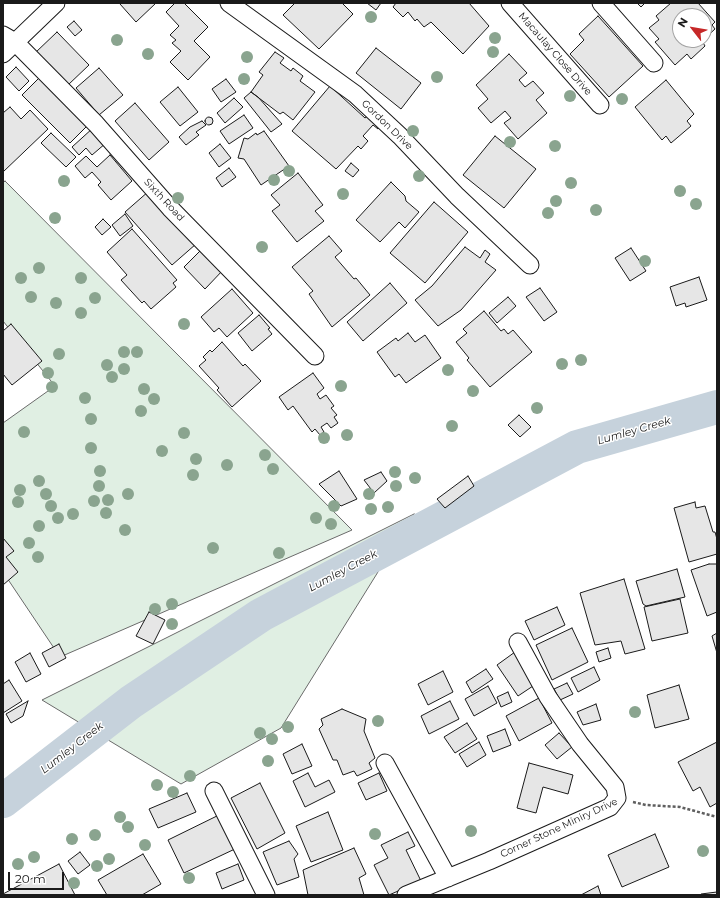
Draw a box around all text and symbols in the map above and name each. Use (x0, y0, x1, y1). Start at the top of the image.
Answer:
north arrow (672, 8, 712, 48)
street label: Macaulay Close Drive (516, 10, 594, 98)
text: N (674, 15, 691, 30)
street label: Gordon Drive (359, 98, 415, 152)
street label: Sixth Road (141, 176, 187, 224)
water label: Lumley Creek (596, 414, 672, 448)
water label: Lumley Creek (306, 547, 380, 595)
water label: Lumley Creek (38, 719, 106, 777)
street label: Corner Stone Miniry Drive (498, 795, 620, 861)
scale bar (10, 864, 66, 890)
text: 20 m (15, 871, 46, 886)

